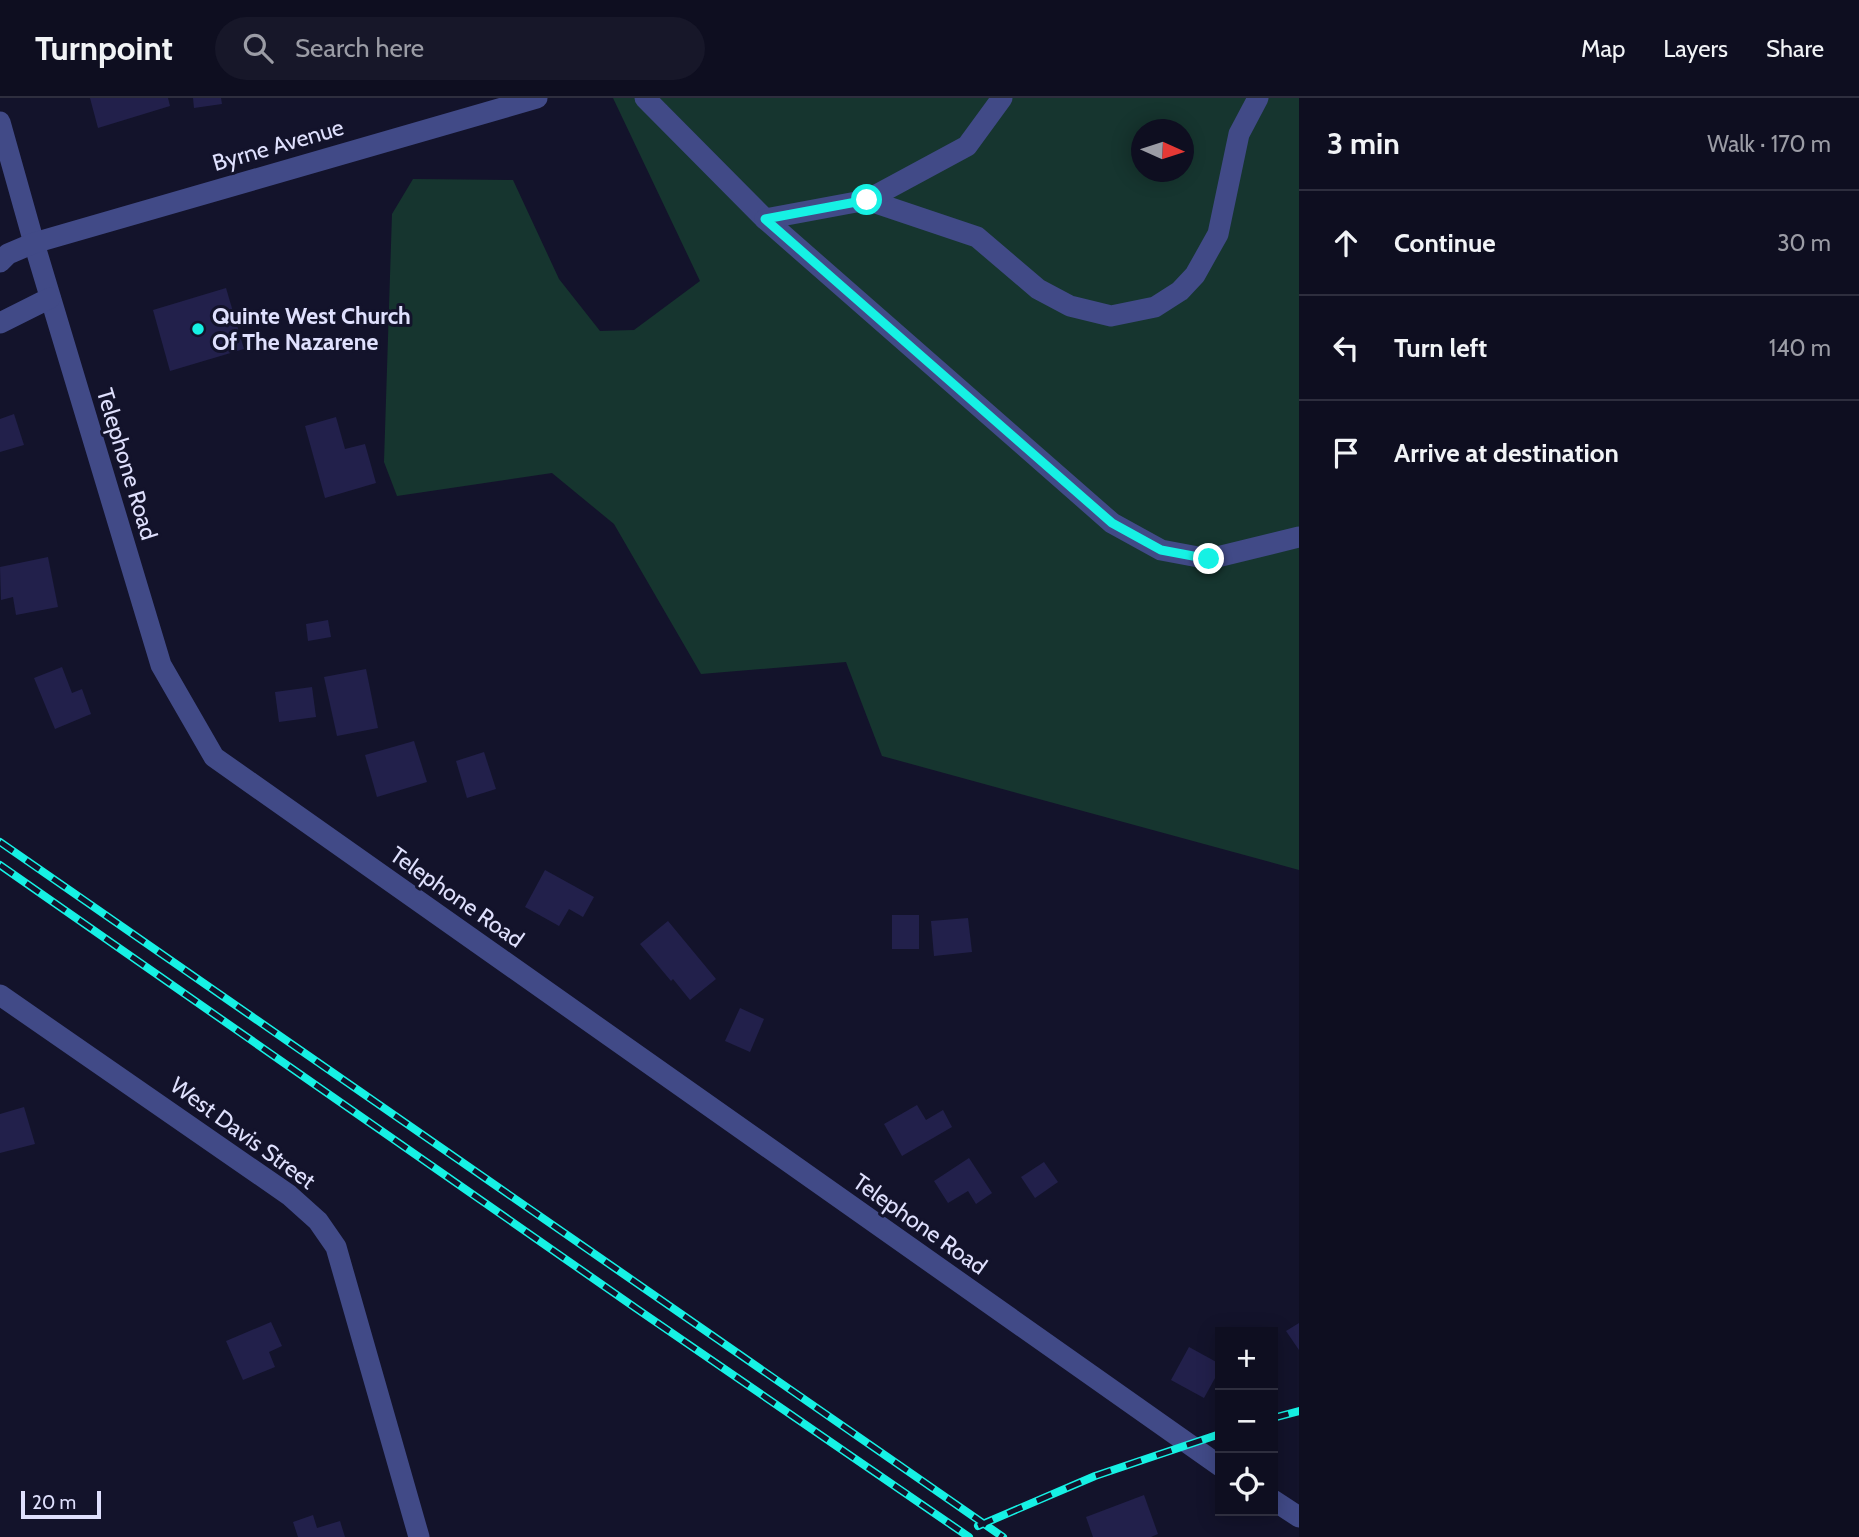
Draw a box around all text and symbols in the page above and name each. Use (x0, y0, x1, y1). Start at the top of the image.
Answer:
search box (215, 17, 705, 80)
text: Turnpoint (35, 28, 173, 68)
icon: search (239, 29, 277, 67)
text: Search here (295, 32, 424, 64)
text: Map (1581, 34, 1625, 63)
text: Layers (1663, 34, 1728, 63)
text: Share (1766, 34, 1824, 63)
street label: Byrne Avenue (209, 113, 347, 177)
north arrow (1131, 119, 1194, 182)
text: 3 min (1327, 125, 1400, 162)
text: Walk · 170 m (1707, 130, 1831, 158)
route start (851, 184, 882, 215)
icon: ahead (1327, 224, 1365, 262)
text: Continue (1394, 227, 1496, 259)
text: 30 m (1777, 229, 1831, 257)
place label: Quinte West Church Of The Nazarene (212, 302, 411, 356)
marker: Quinte West Church Of The Nazarene (190, 321, 206, 337)
icon: left (1327, 329, 1365, 367)
text: Turn left (1394, 332, 1487, 364)
text: 140 m (1769, 334, 1831, 362)
street label: Telephone Road (91, 385, 163, 543)
icon: arrive (1327, 434, 1365, 472)
text: Arrive at destination (1394, 437, 1619, 469)
route end (1193, 543, 1224, 574)
street label: Telephone Road (385, 841, 529, 953)
street label: West Davis Street (165, 1071, 321, 1195)
street label: Telephone Road (848, 1168, 992, 1280)
map controls (1215, 1327, 1278, 1516)
button: + (1215, 1327, 1278, 1390)
button: − (1215, 1390, 1278, 1453)
button: locate (1215, 1453, 1278, 1516)
scale bar (21, 1488, 102, 1520)
text: 20 m (32, 1491, 76, 1514)

